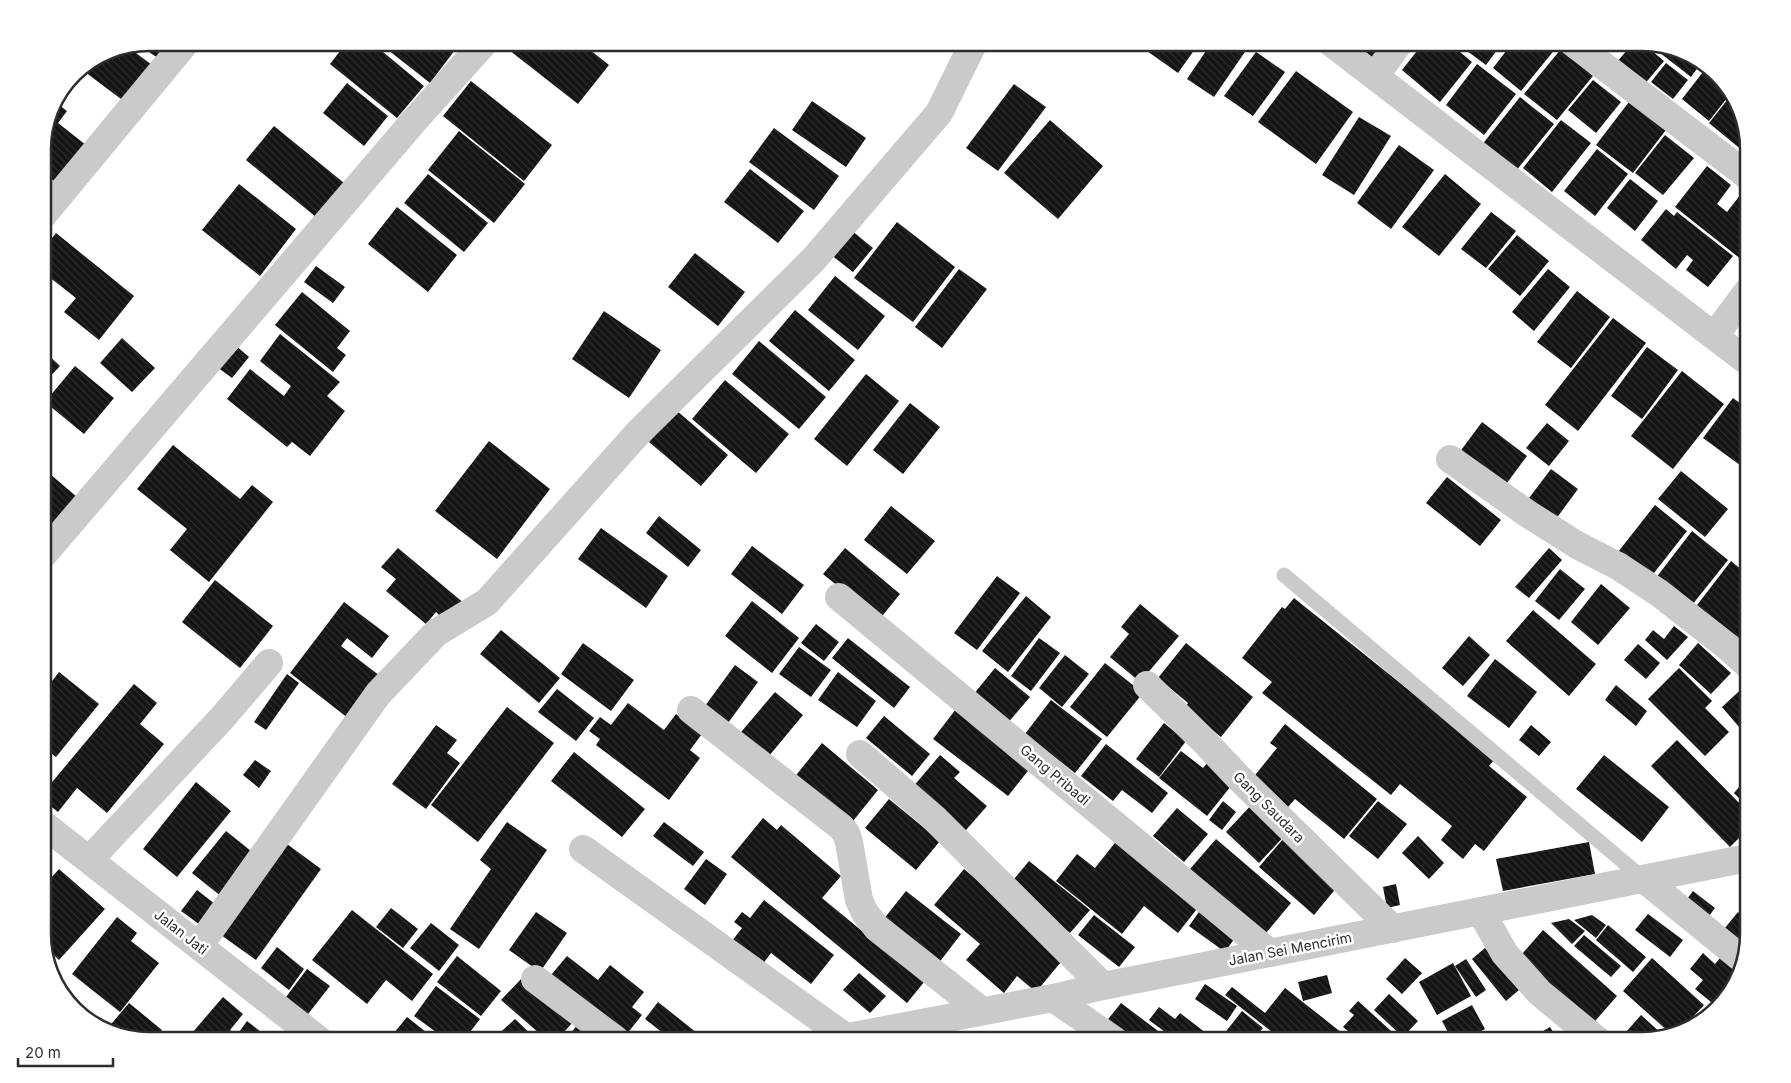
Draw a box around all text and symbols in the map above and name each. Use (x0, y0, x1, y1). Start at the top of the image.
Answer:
street label: Gang Pribadi (1017, 741, 1094, 809)
street label: Gang Saudara (1230, 767, 1309, 846)
street label: Jalan Jati (151, 905, 211, 958)
street label: Jalan Sei Mencirim (1227, 928, 1353, 969)
scale bar (18, 1036, 112, 1068)
text: 20 m (25, 1043, 61, 1062)

